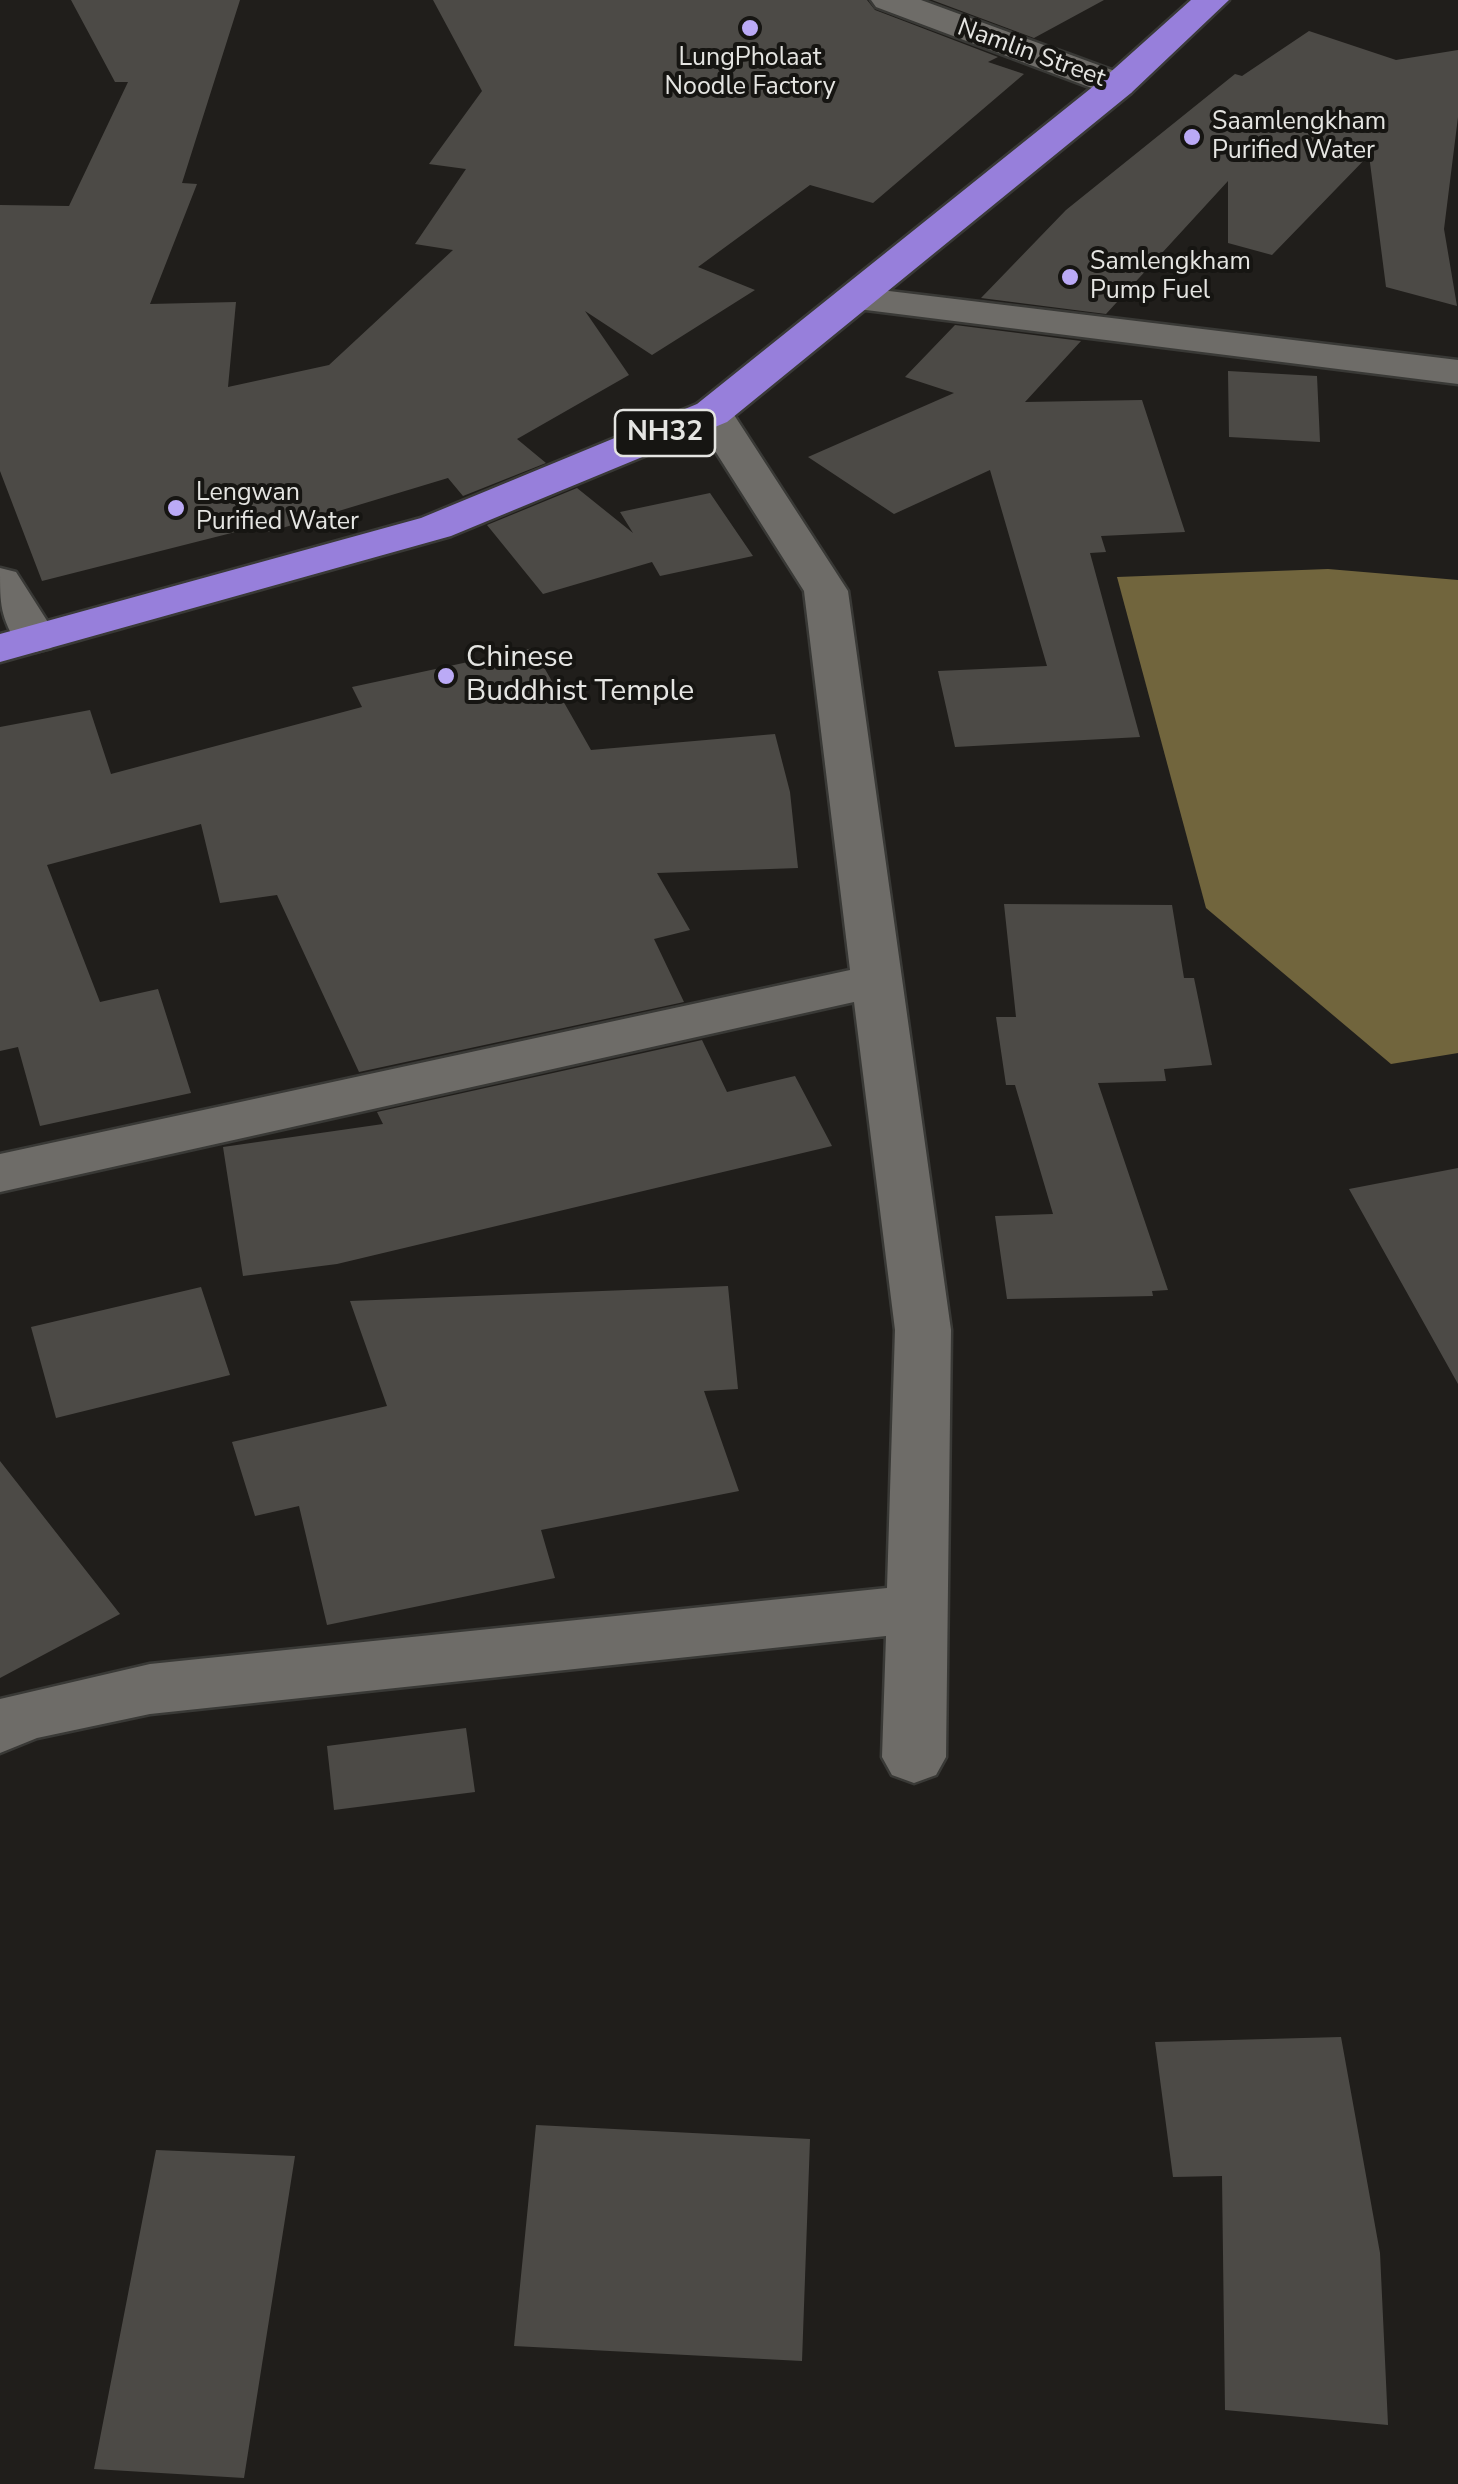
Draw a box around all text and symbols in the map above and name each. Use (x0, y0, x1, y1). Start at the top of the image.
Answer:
street label: Namlin Street (953, 13, 1109, 95)
marker: LungPholaat Noodle Factory (739, 17, 761, 39)
place label: LungPholaat Noodle Factory (665, 44, 835, 103)
place label: Saamlengkham Purified Water (1212, 108, 1386, 167)
marker: Saamlengkham Purified Water (1181, 126, 1203, 148)
place label: Samlengkham Pump Fuel (1090, 248, 1251, 307)
marker: Samlengkham Pump Fuel (1059, 266, 1081, 288)
road number: NH32 (615, 410, 715, 456)
place label: Lengwan Purified Water (196, 479, 359, 538)
marker: Lengwan Purified Water (165, 497, 187, 519)
place label: Chinese Buddhist Temple (466, 641, 694, 712)
marker: Chinese Buddhist Temple (435, 665, 457, 687)

